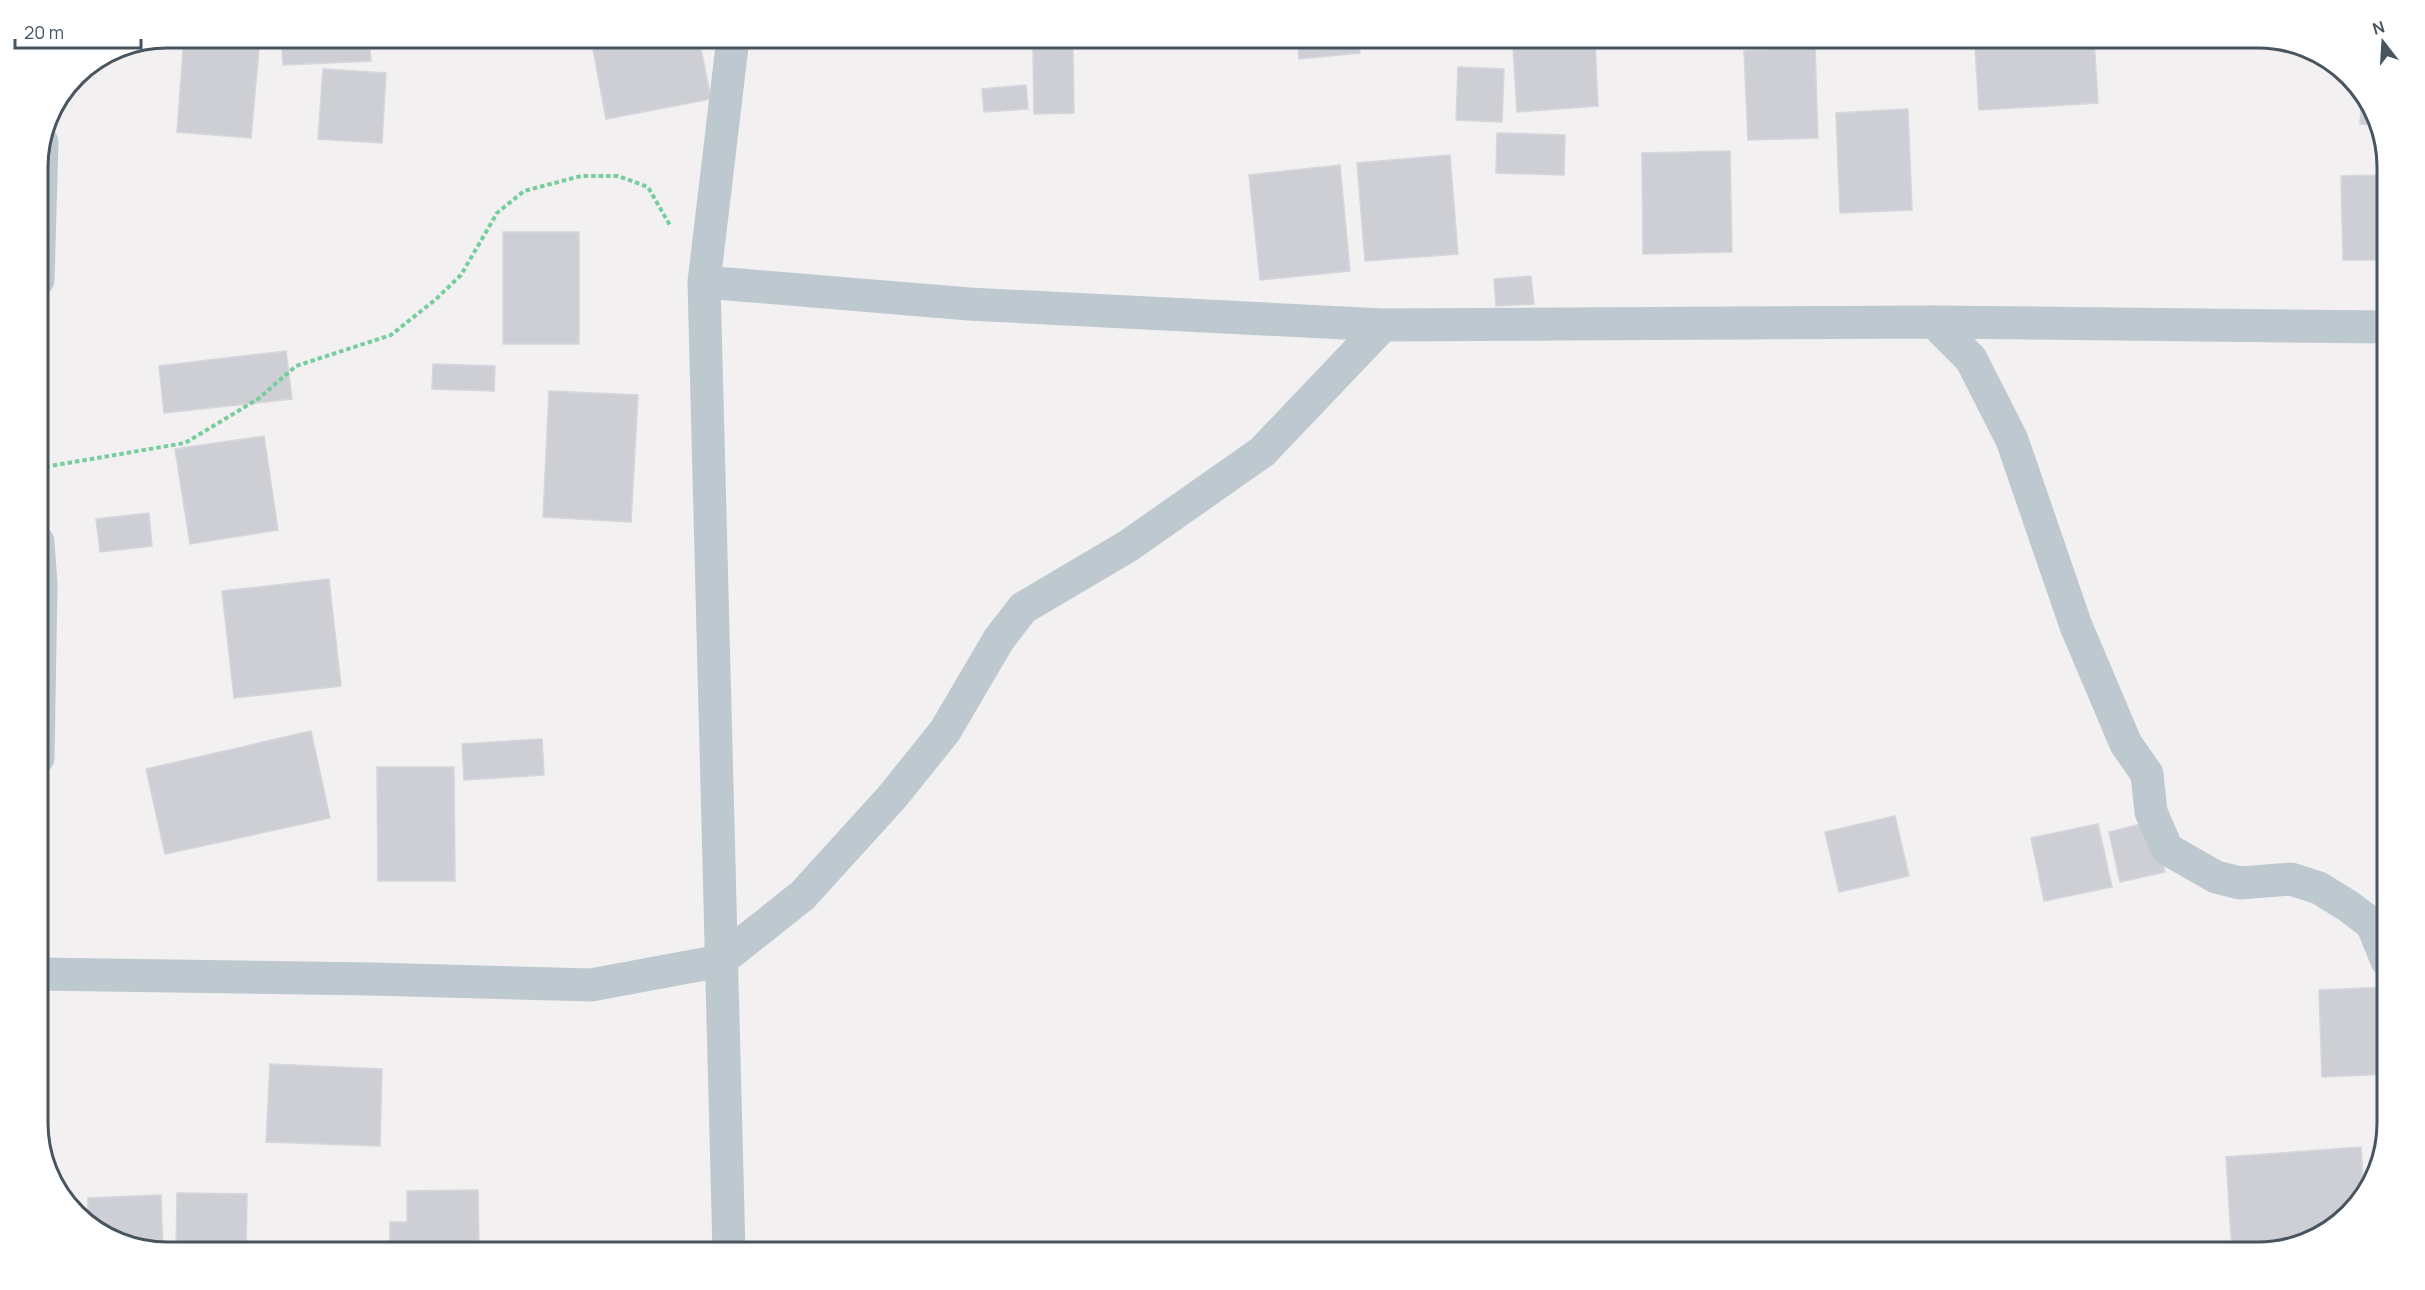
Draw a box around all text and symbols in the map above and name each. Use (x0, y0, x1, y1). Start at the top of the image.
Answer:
scale bar (15, 12, 141, 50)
north arrow (2353, 12, 2413, 72)
text: N (2370, 15, 2387, 40)
text: 20 m (24, 20, 64, 44)

